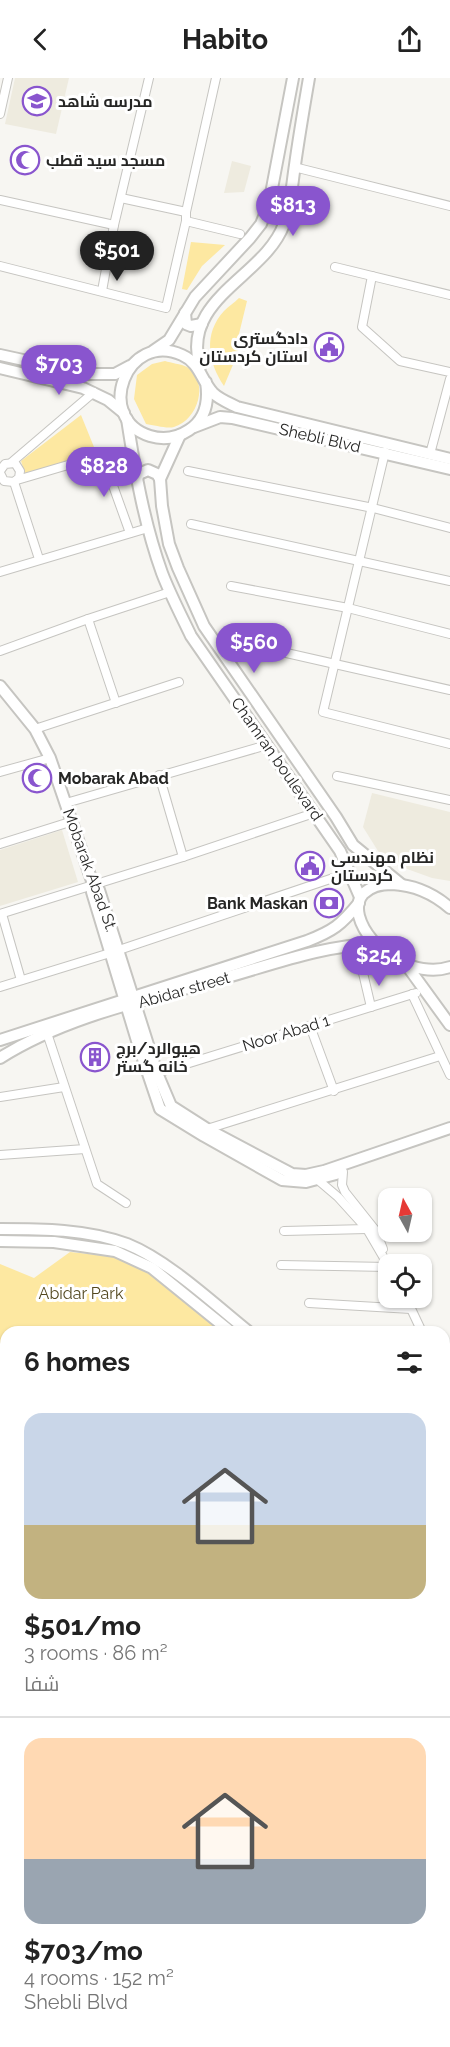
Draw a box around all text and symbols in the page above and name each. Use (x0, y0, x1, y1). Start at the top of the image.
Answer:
icon: back (24, 23, 57, 56)
icon: share (393, 23, 426, 56)
text: Habito (182, 24, 268, 55)
school or university icon: مدرسه شاهد (21, 85, 53, 117)
place label: مدرسه شاهد (58, 92, 152, 111)
mosque icon: مسجد سید قطب (9, 144, 41, 176)
place label: مسجد سید قطب (46, 151, 165, 170)
pin: $813 (257, 186, 329, 237)
text: $813 (270, 193, 316, 217)
pin: $501 (81, 231, 153, 282)
text: $501 (94, 238, 140, 262)
place label: دادگستری استان کردستان (199, 329, 308, 366)
public building icon: دادگستری استان کردستان (313, 331, 345, 363)
pin: $703 (23, 345, 95, 396)
text: $703 (35, 352, 83, 376)
street label: Shebli Blvd (277, 419, 363, 457)
pin: $828 (68, 447, 140, 498)
text: $828 (80, 454, 128, 478)
pin: $560 (218, 623, 290, 674)
text: $560 (230, 630, 278, 654)
street label: Chamran boulevard (227, 694, 327, 824)
mosque icon: Mobarak Abad (21, 762, 53, 794)
place label: Mobarak Abad (58, 769, 169, 788)
street label: Mobarak Abad St. (59, 806, 121, 934)
place label: نظام مهندسی کردستان (331, 848, 434, 885)
public building icon: نظام مهندسی کردستان (294, 850, 326, 882)
bank icon: Bank Maskan (313, 887, 345, 919)
place label: Bank Maskan (207, 894, 308, 913)
pin: $254 (343, 936, 415, 987)
text: $254 (356, 943, 402, 967)
street label: Abidar street (136, 968, 233, 1012)
street label: Noor Abad 1 (240, 1011, 332, 1055)
place label: هیوالرد/برج خانه گستر (115, 1039, 201, 1076)
building icon: هیوالرد/برج خانه گستر (79, 1041, 111, 1073)
north arrow (378, 1188, 432, 1242)
map controls (378, 1188, 432, 1308)
button: locate (378, 1254, 432, 1308)
park label: Abidar Park (39, 1284, 124, 1303)
icon: filters (393, 1346, 426, 1379)
text: 6 homes (24, 1347, 130, 1377)
icon: home (171, 1452, 279, 1560)
text: $501/mo (24, 1611, 141, 1641)
text: 3 rooms · 86 m² (24, 1641, 167, 1665)
text: شفا (24, 1672, 59, 1696)
icon: home (171, 1777, 279, 1885)
text: $703/mo (24, 1936, 143, 1966)
text: 4 rooms · 152 m² (24, 1966, 174, 1990)
text: Shebli Blvd (24, 1990, 128, 2014)

